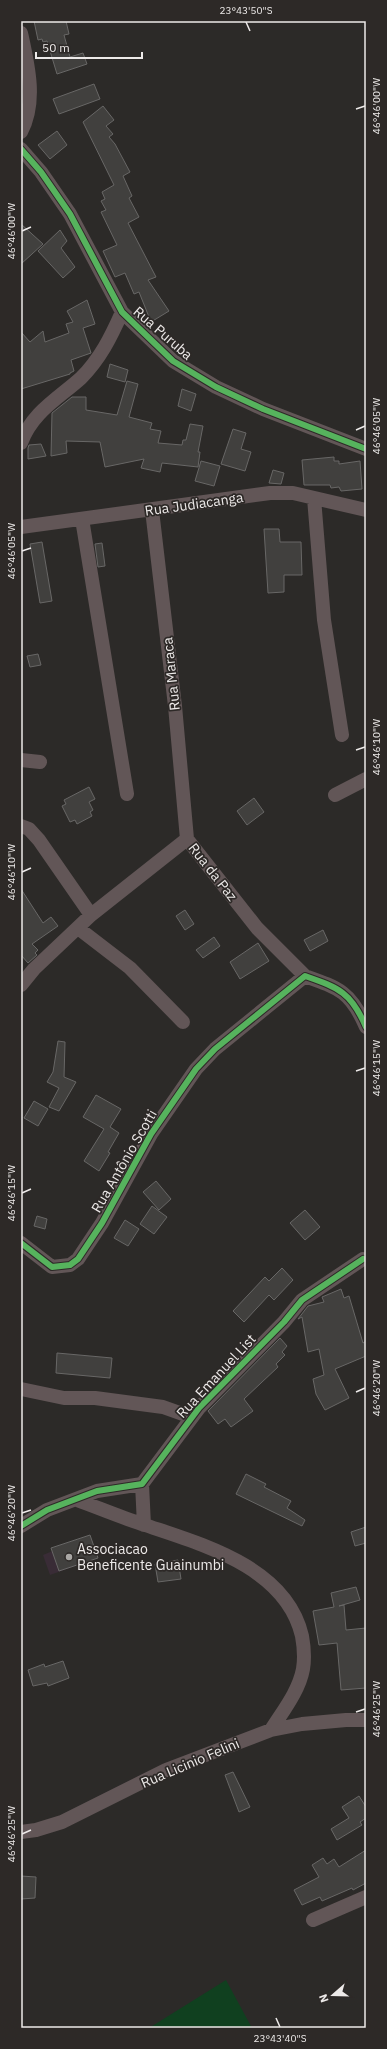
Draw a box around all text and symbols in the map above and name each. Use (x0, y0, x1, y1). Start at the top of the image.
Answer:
text: 23°43'50"S (219, 4, 273, 17)
scale bar (36, 34, 142, 60)
text: 50 m (42, 40, 70, 55)
text: 46°46'00"W (370, 78, 383, 134)
text: 46°46'00"W (5, 203, 18, 259)
street label: Rua Puruba (130, 302, 197, 364)
text: 46°46'05"W (370, 398, 383, 454)
street label: Rua Judiacanga (144, 488, 245, 520)
text: 46°46'05"W (5, 523, 18, 579)
street label: Rua Maraca (158, 636, 184, 712)
text: 46°46'10"W (370, 719, 383, 775)
street label: Rua da Paz (185, 839, 242, 905)
text: 46°46'10"W (5, 844, 18, 900)
text: 46°46'15"W (370, 1040, 383, 1096)
street label: Rua Antônio Scotti (87, 1106, 161, 1216)
text: 46°46'15"W (5, 1165, 18, 1221)
street label: Rua Emanuel List (172, 1330, 260, 1422)
text: 46°46'20"W (370, 1360, 383, 1416)
text: 46°46'20"W (5, 1485, 18, 1541)
place label: Associacao Beneficente Guainumbi (77, 1540, 224, 1574)
marker: Associacao Beneficente Guainumbi (64, 1552, 74, 1562)
text: 46°46'25"W (370, 1681, 383, 1737)
street label: Rua Licinio Felini (138, 1734, 242, 1792)
text: 46°46'25"W (5, 1806, 18, 1862)
north arrow (313, 1975, 353, 2015)
text: N (316, 1992, 332, 2005)
text: 23°43'40"S (253, 2032, 307, 2045)

